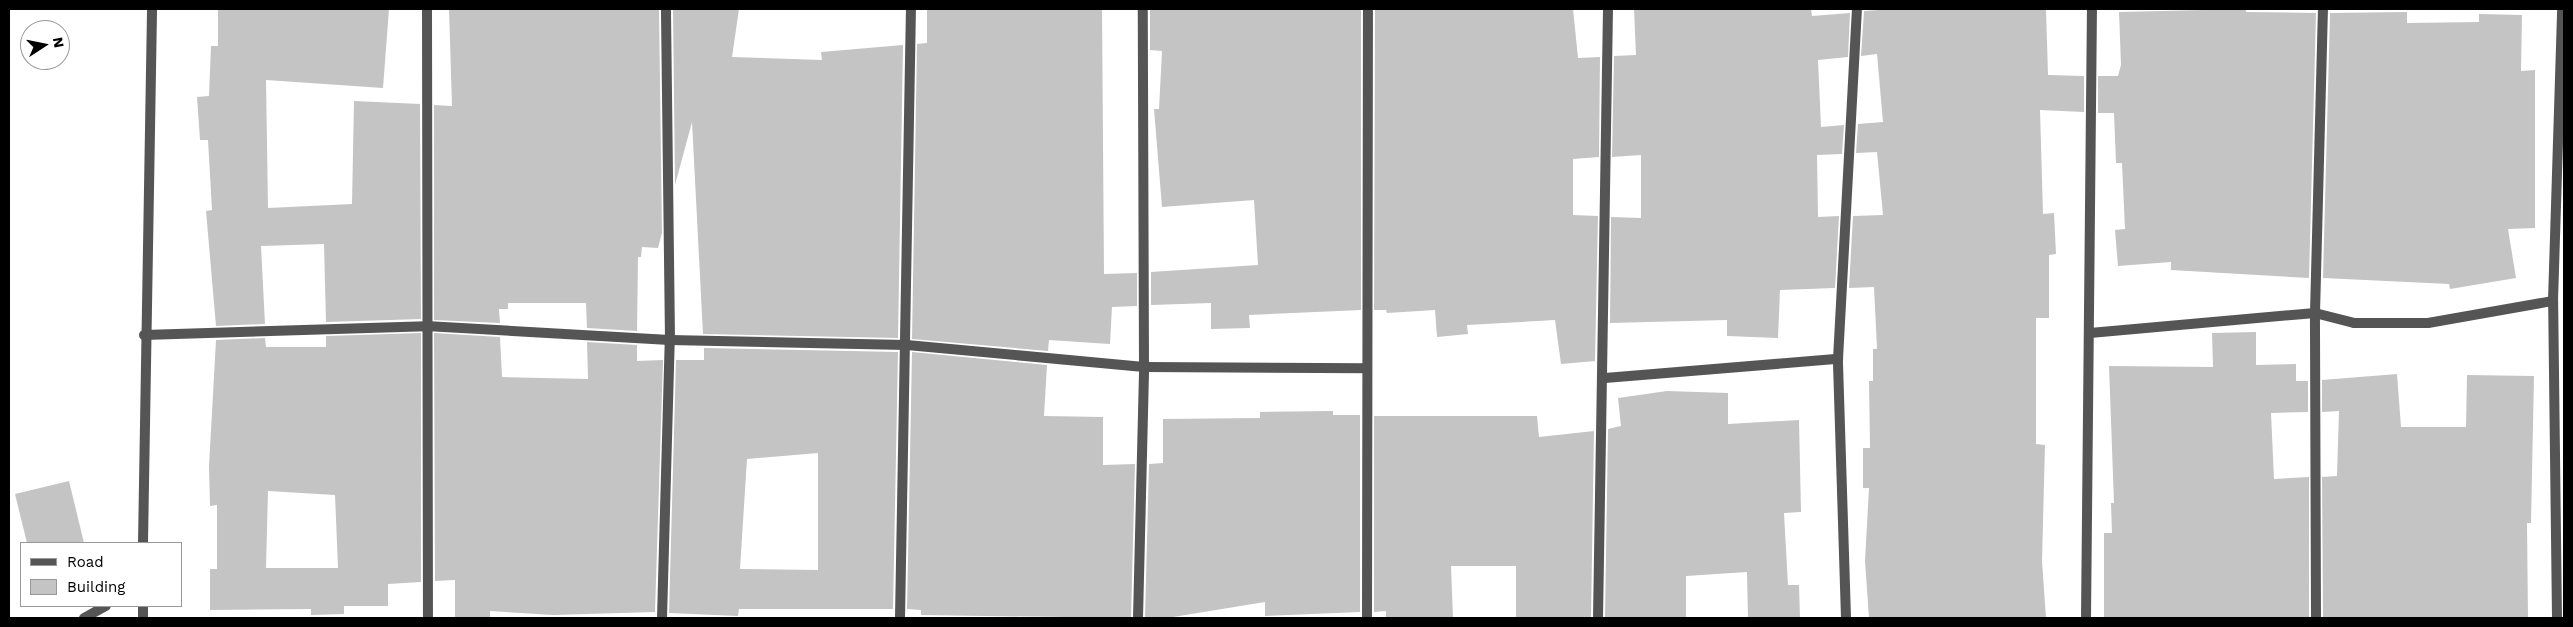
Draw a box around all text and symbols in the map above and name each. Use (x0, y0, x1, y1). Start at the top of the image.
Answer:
north arrow (20, 20, 70, 70)
text: N (50, 36, 68, 49)
legend (20, 542, 182, 607)
text: Road (67, 553, 104, 571)
text: Building (67, 578, 125, 596)

